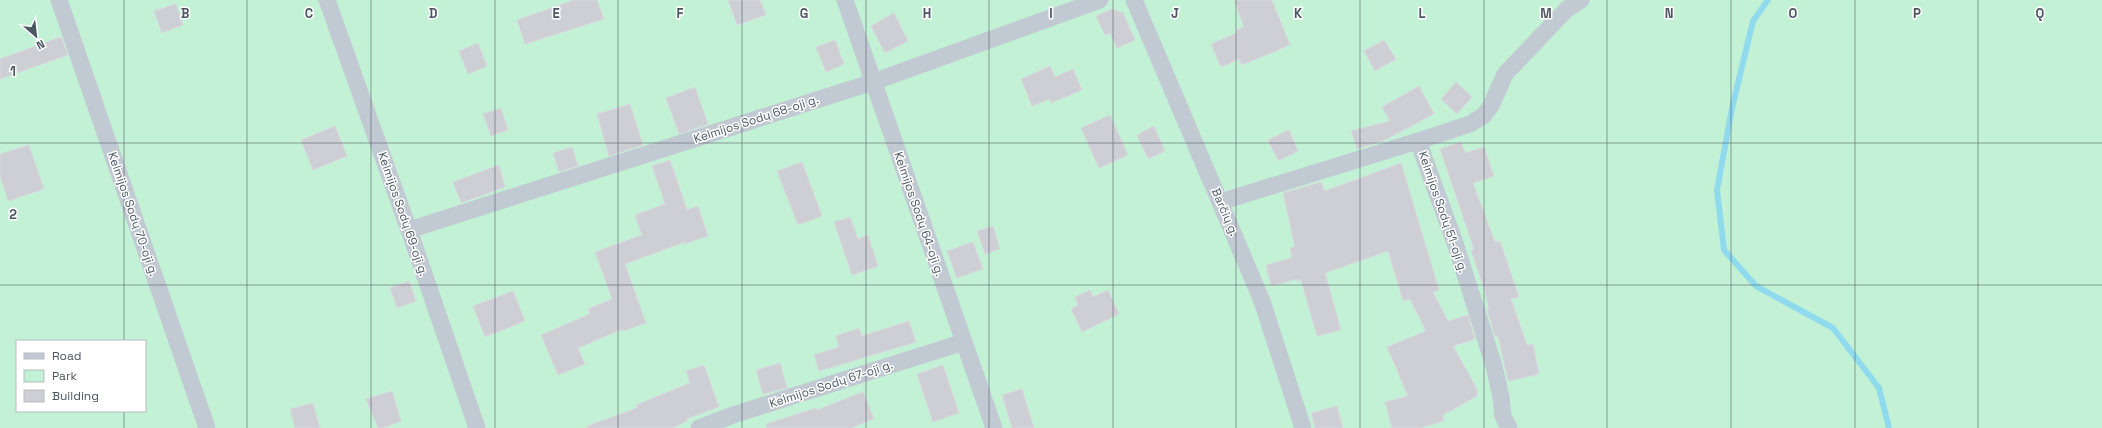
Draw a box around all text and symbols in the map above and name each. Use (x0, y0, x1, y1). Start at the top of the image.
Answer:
text: B (181, 5, 190, 22)
text: C (305, 5, 313, 22)
text: D (429, 5, 438, 22)
text: E (552, 5, 560, 22)
text: F (677, 5, 684, 22)
text: G (800, 5, 808, 22)
text: H (923, 5, 931, 22)
text: I (1049, 5, 1053, 22)
text: J (1171, 5, 1179, 22)
text: K (1294, 5, 1303, 22)
text: L (1418, 5, 1426, 22)
text: M (1540, 5, 1552, 22)
text: N (1665, 5, 1673, 22)
text: O (1789, 5, 1798, 22)
text: P (1913, 5, 1921, 22)
text: Q (2036, 5, 2045, 22)
north arrow (16, 16, 56, 56)
text: N (34, 37, 47, 53)
text: 1 (10, 63, 16, 80)
street label: Kelmijos Sodų 68-oji g. (691, 91, 821, 147)
street label: Kelmijos Sodų 51-oji g. (1415, 149, 1471, 275)
street label: Kelmijos Sodų 70-oji g. (104, 150, 162, 278)
street label: Kelmijos Sodų 69-oji g. (374, 150, 432, 278)
street label: Kelmijos Sodų 64-oji g. (890, 150, 948, 278)
street label: Barčių g. (1208, 186, 1242, 238)
text: 2 (9, 206, 17, 223)
legend (16, 340, 146, 412)
text: Road (52, 348, 81, 364)
street label: Kelmijos Sodų 67-oji g. (767, 356, 895, 412)
text: Park (52, 368, 77, 384)
text: Building (52, 388, 99, 404)

